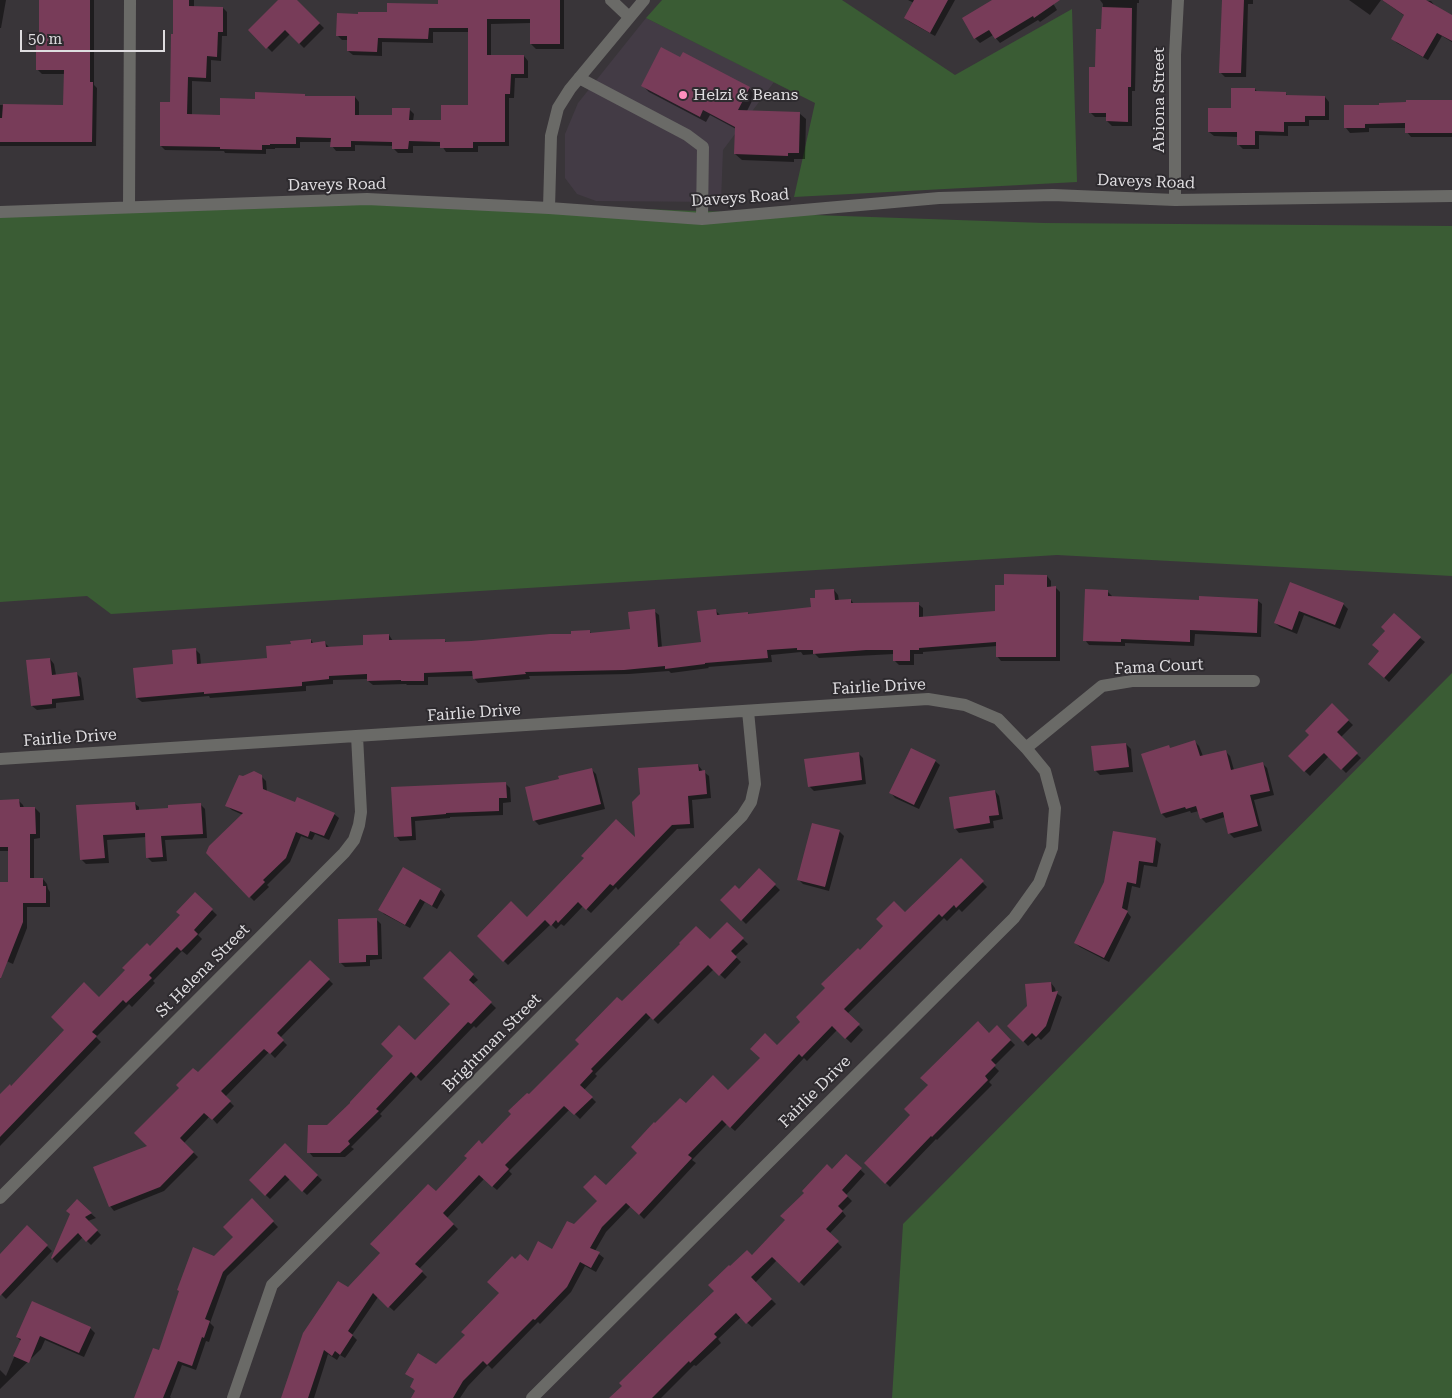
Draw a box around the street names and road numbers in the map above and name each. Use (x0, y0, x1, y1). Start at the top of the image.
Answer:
street label: Abiona Street (1149, 47, 1169, 153)
street label: Daveys Road (1096, 171, 1196, 193)
street label: Daveys Road (288, 175, 386, 195)
street label: Daveys Road (690, 185, 790, 211)
street label: Fama Court (1114, 655, 1204, 679)
street label: Fairlie Drive (832, 675, 926, 699)
street label: Fairlie Drive (427, 700, 521, 726)
street label: Fairlie Drive (23, 725, 117, 751)
street label: St Helena Street (152, 920, 254, 1022)
street label: Brightman Street (439, 990, 545, 1096)
street label: Fairlie Drive (775, 1052, 855, 1132)

